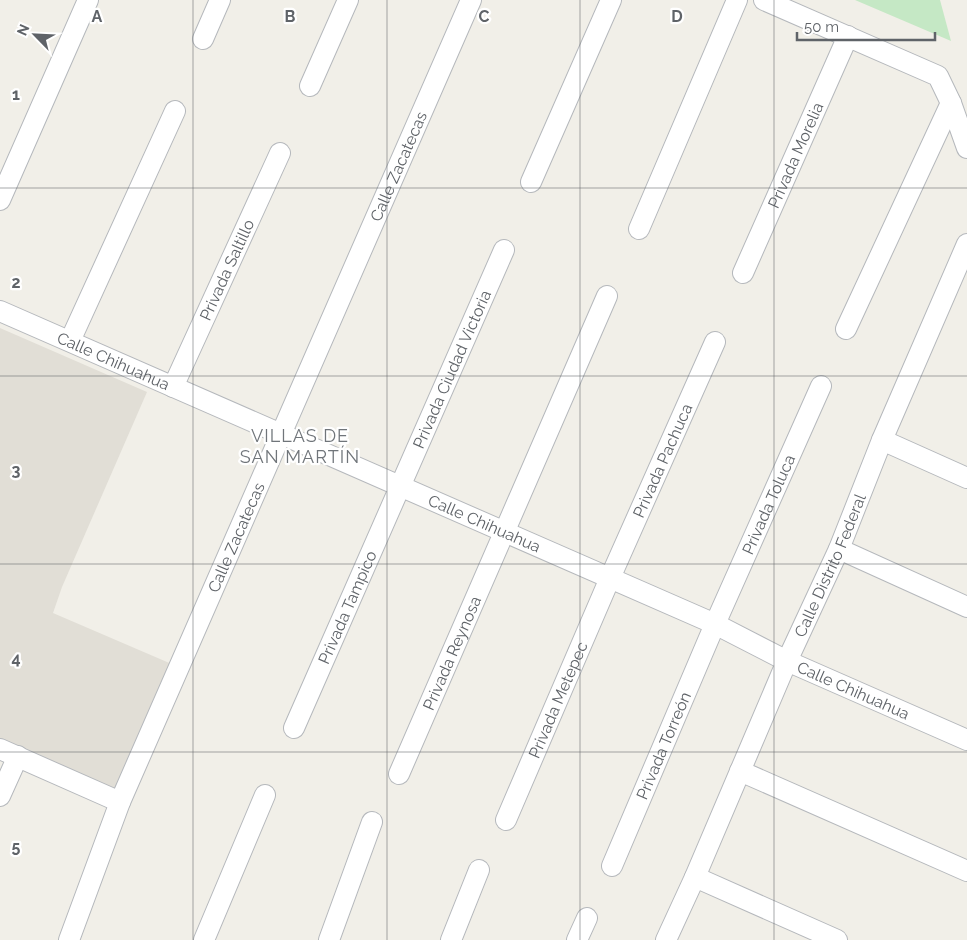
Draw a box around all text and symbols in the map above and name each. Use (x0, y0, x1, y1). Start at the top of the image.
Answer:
text: A (92, 7, 103, 26)
text: B (285, 7, 296, 26)
text: C (479, 7, 490, 26)
text: D (671, 7, 683, 26)
north arrow (10, 10, 60, 60)
scale bar (797, 10, 934, 42)
text: 50 m (804, 18, 839, 36)
text: N (14, 22, 33, 38)
text: 1 (12, 85, 20, 104)
street label: Privada Morelia (764, 99, 827, 211)
street label: Calle Zacatecas (366, 108, 431, 224)
street label: Privada Saltillo (196, 216, 258, 323)
text: 2 (11, 273, 21, 292)
street label: Privada Ciudad Victoria (409, 287, 495, 451)
street label: Calle Chihuahua (54, 328, 173, 394)
street label: Privada Pachuca (629, 401, 696, 521)
district label: VILLAS DE SAN MARTÍN (240, 425, 360, 467)
street label: Privada Toluca (738, 452, 799, 557)
text: 3 (12, 461, 21, 480)
street label: Calle Zacatecas (204, 479, 269, 595)
street label: Calle Chihuahua (425, 491, 544, 557)
street label: Calle Distrito Federal (791, 491, 870, 640)
street label: Privada Tampico (314, 548, 381, 667)
street label: Privada Reynosa (419, 593, 485, 713)
street label: Privada Metepec (525, 639, 592, 761)
text: 4 (11, 649, 21, 668)
street label: Calle Chihuahua (794, 658, 912, 724)
street label: Privada Torreón (632, 689, 695, 802)
text: 5 (12, 837, 21, 856)

